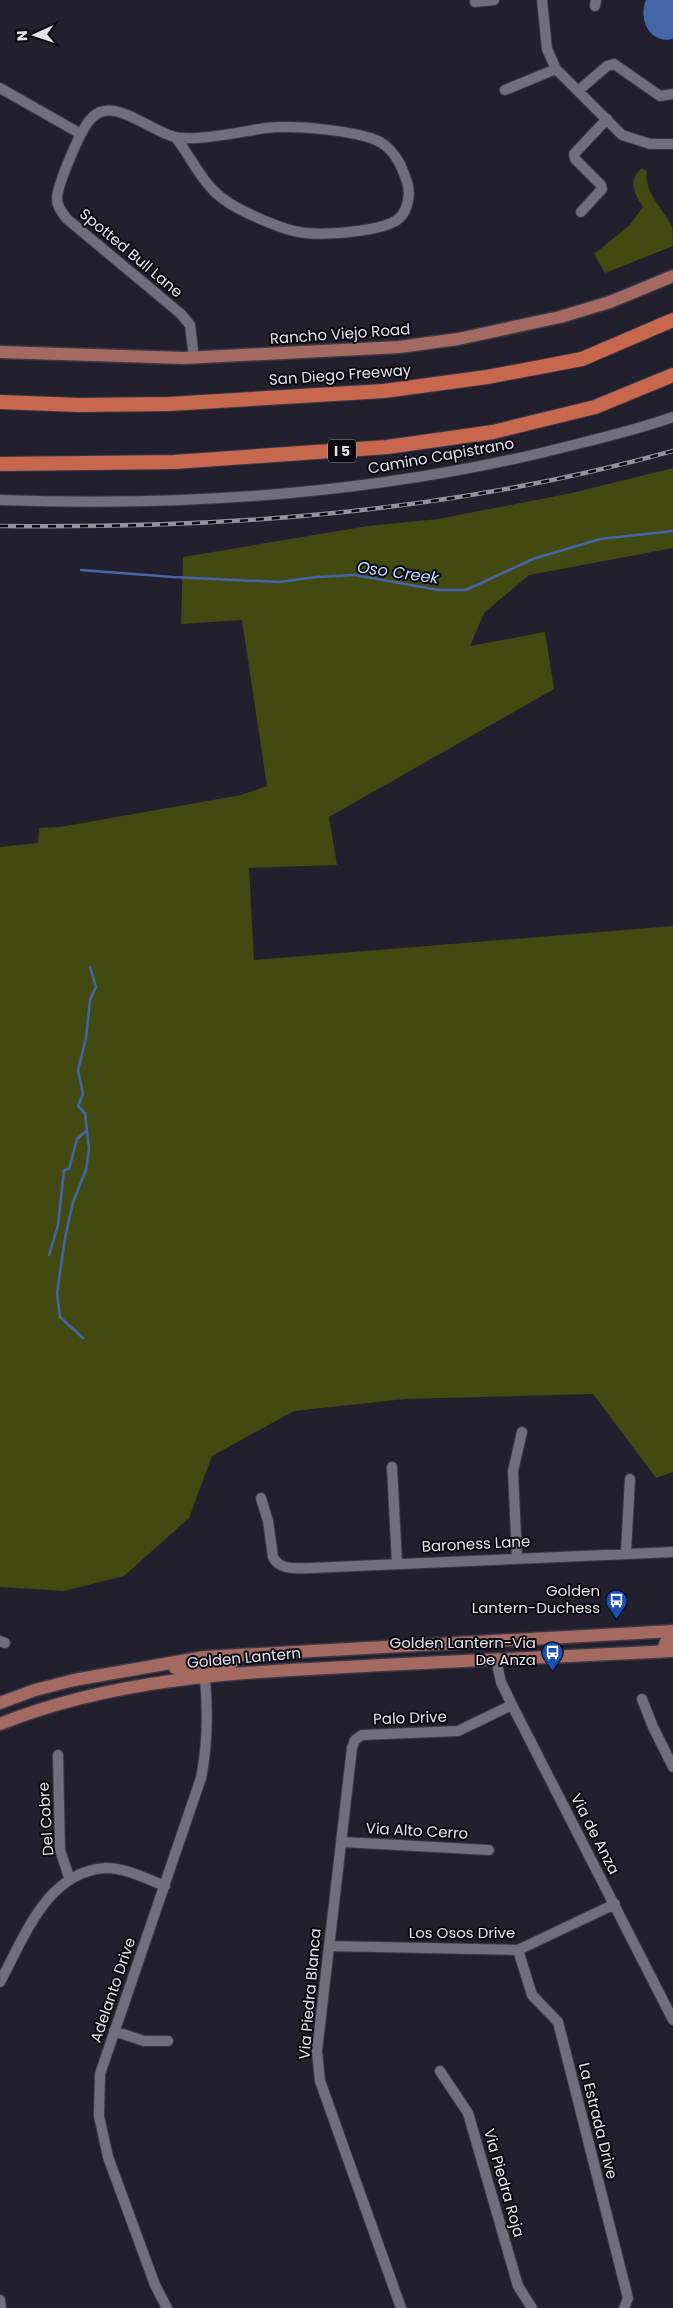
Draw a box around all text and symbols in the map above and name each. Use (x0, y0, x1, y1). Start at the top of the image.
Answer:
north arrow (10, 10, 60, 60)
text: N (12, 30, 32, 41)
street label: Spotted Bull Lane (75, 203, 187, 302)
street label: Rancho Viejo Road (269, 318, 411, 349)
street label: San Diego Freeway (268, 359, 412, 390)
street label: Camino Capistrano (366, 432, 516, 479)
road number: I 5 (328, 440, 356, 462)
water label: Oso Creek (356, 555, 441, 590)
street label: Baroness Lane (421, 1530, 531, 1557)
place label: Golden Lantern-Duchess (472, 1580, 600, 1618)
bus stop icon: Golden Lantern-Duchess (604, 1588, 628, 1619)
place label: Golden Lantern-Via De Anza (390, 1632, 536, 1670)
bus stop icon: Golden Lantern-Via De Anza (540, 1640, 564, 1671)
street label: Golden Lantern (186, 1642, 302, 1673)
street label: Palo Drive (373, 1706, 447, 1729)
street label: Del Cobre (32, 1781, 59, 1857)
street label: Via de Anza (566, 1790, 625, 1878)
street label: Via Alto Cerro (365, 1817, 469, 1844)
street label: Los Osos Drive (409, 1922, 515, 1943)
street label: Via Piedra Blanca (293, 1928, 326, 2060)
street label: Adelanto Drive (85, 1935, 140, 2045)
street label: La Estrada Drive (574, 2060, 623, 2181)
street label: Via Piedra Roja (479, 2126, 530, 2240)

